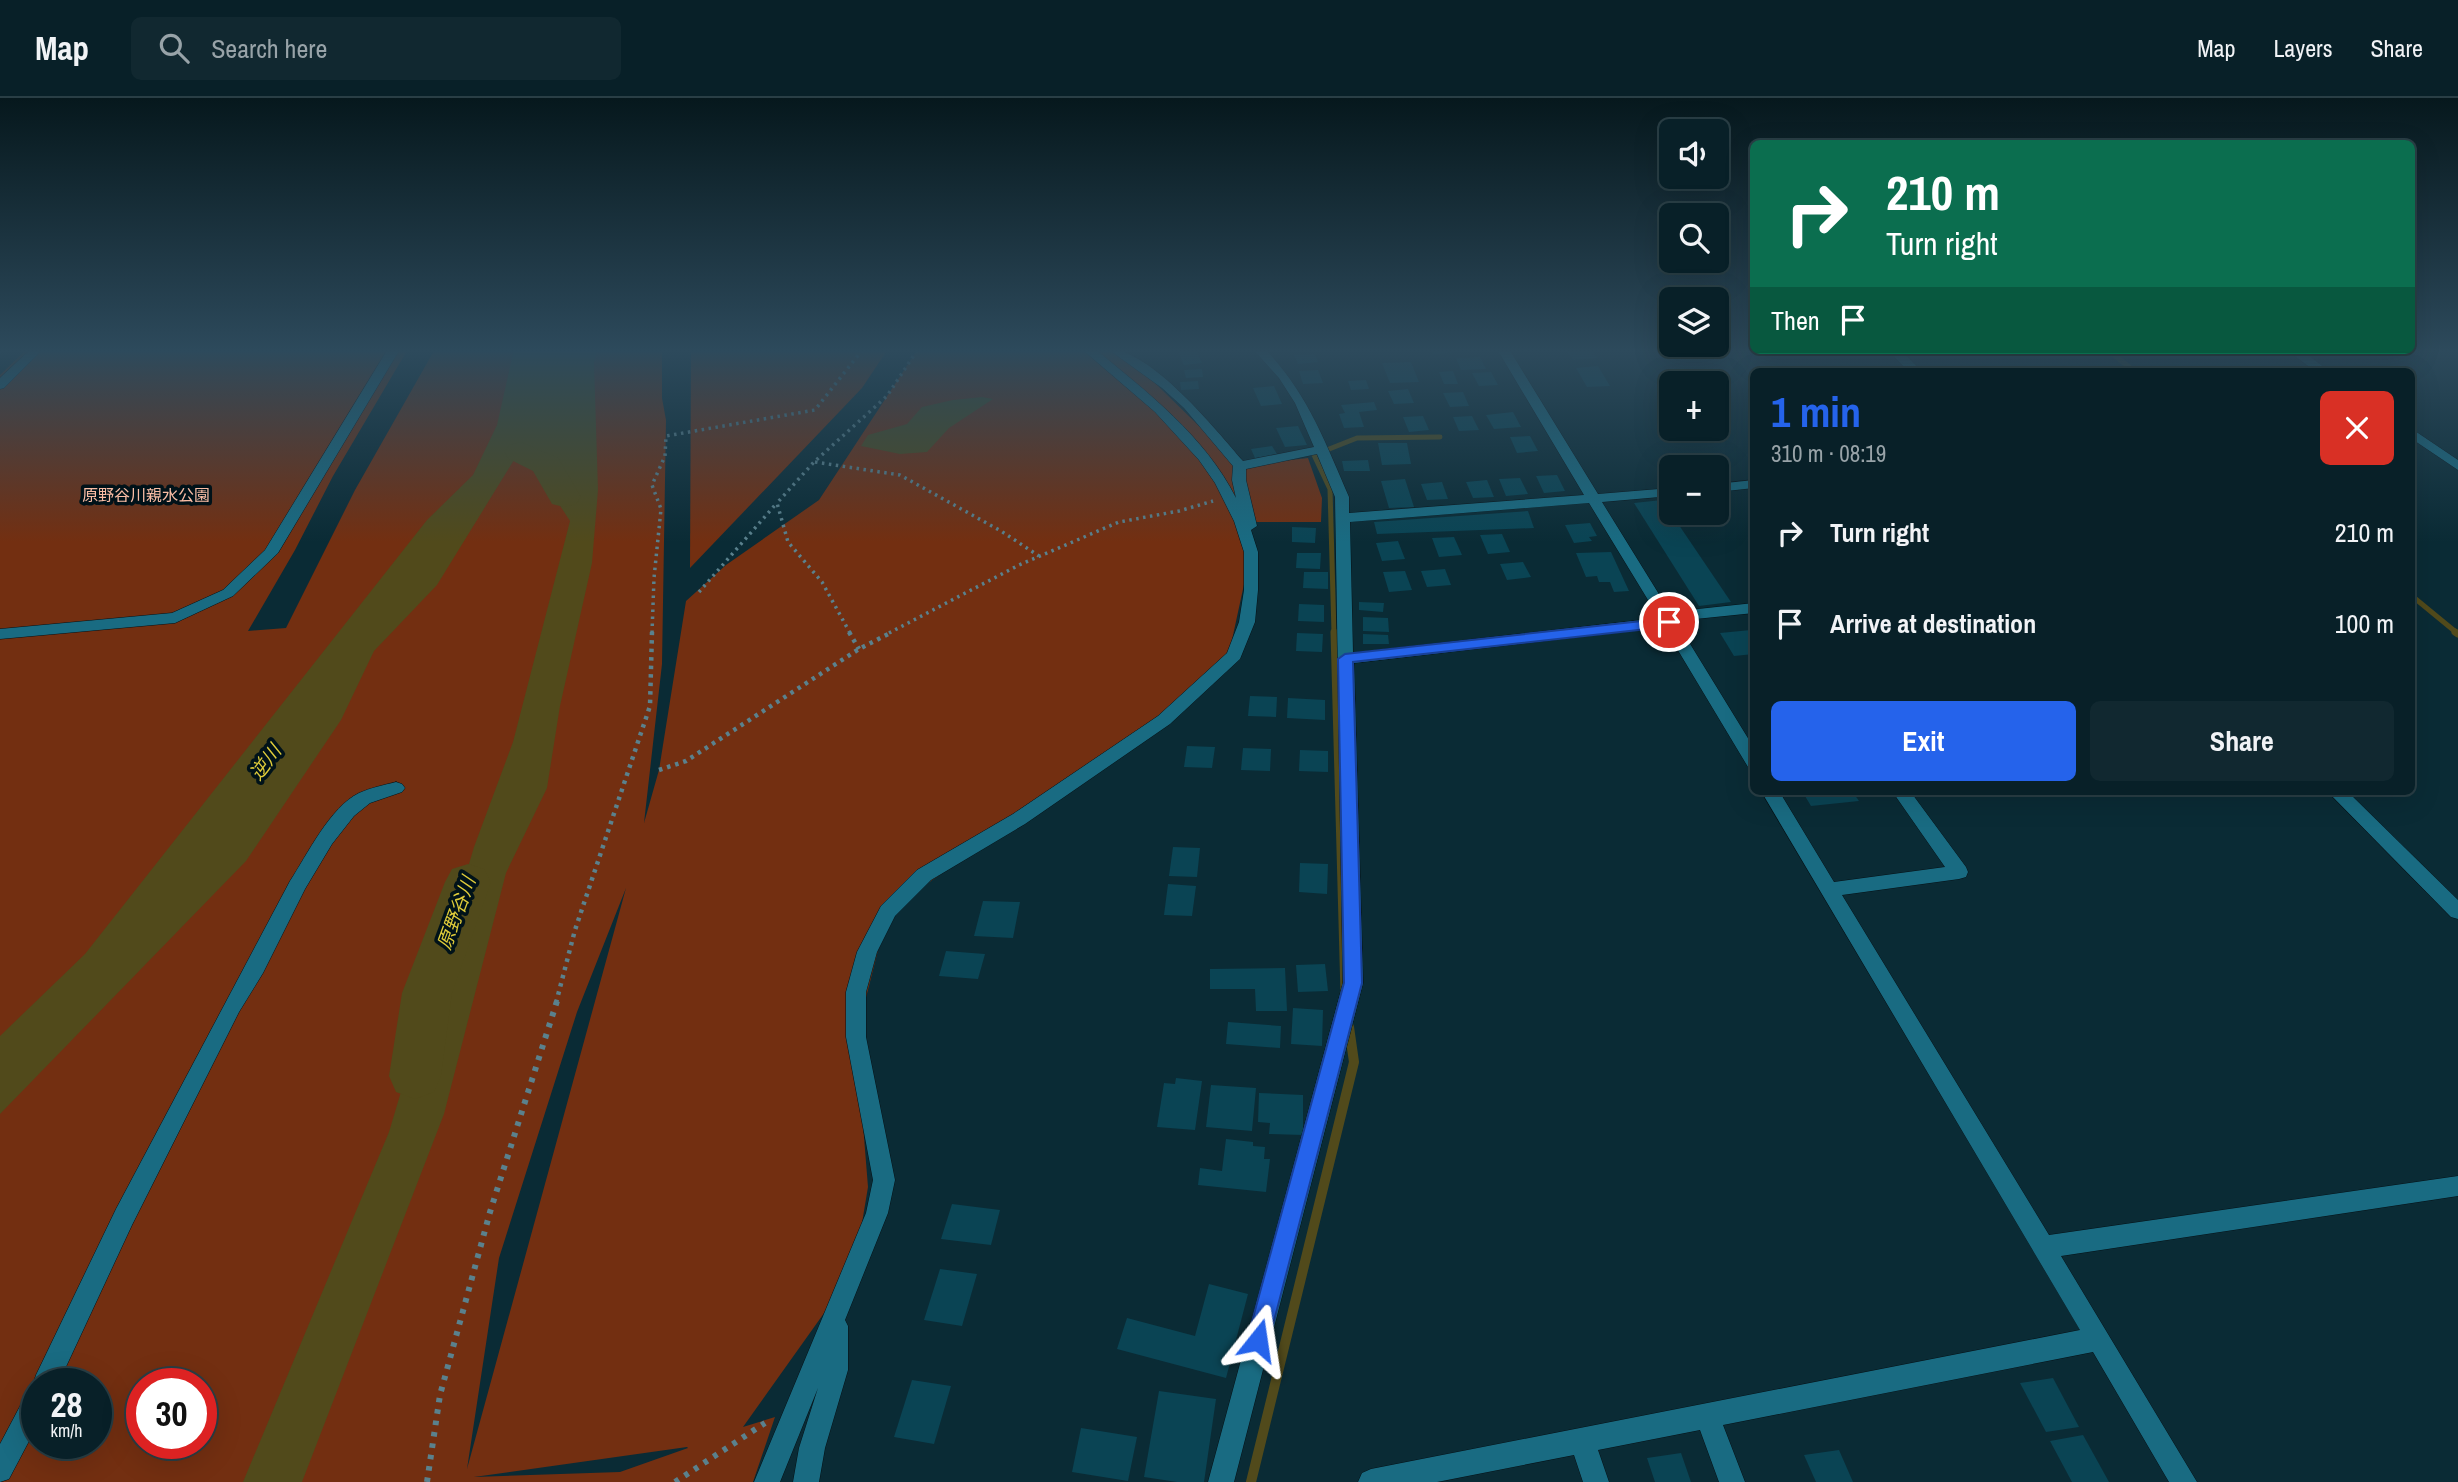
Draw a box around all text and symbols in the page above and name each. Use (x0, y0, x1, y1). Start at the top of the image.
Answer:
search box (131, 17, 621, 80)
text: Map (35, 26, 89, 70)
icon: search (155, 29, 193, 67)
text: Search here (211, 31, 327, 66)
text: Map (2197, 32, 2235, 64)
text: Layers (2273, 32, 2332, 64)
text: Share (2370, 32, 2423, 64)
map controls (1659, 119, 1729, 525)
button: sound (1659, 119, 1729, 189)
text: 210 m (1886, 159, 2000, 225)
icon: right (1771, 168, 1862, 259)
button: search (1659, 203, 1729, 273)
text: Turn right (1886, 222, 1998, 265)
button: layers (1659, 287, 1729, 357)
icon: arrive (1834, 301, 1872, 339)
text: Then (1771, 303, 1820, 338)
button: + (1659, 371, 1729, 441)
text: 1 min (1771, 384, 1861, 440)
button: close (2320, 391, 2394, 465)
text: 310 m · 08:19 (1771, 438, 1886, 469)
button: − (1659, 455, 1729, 525)
park label: 原野谷川親水公園 (82, 484, 210, 506)
icon: right (1771, 514, 1809, 552)
text: Turn right (1830, 515, 1929, 550)
text: 210 m (2335, 515, 2394, 550)
pin (1639, 592, 1699, 652)
icon: arrive (1650, 603, 1688, 641)
icon: arrive (1771, 605, 1809, 643)
text: Arrive at destination (1830, 606, 2036, 641)
text: 100 m (2335, 606, 2394, 641)
button: Exit (1771, 701, 2076, 781)
button: Share (2090, 701, 2394, 781)
water label: 逆川 (243, 737, 288, 785)
water label: 原野谷川 (431, 871, 482, 953)
position arrow (1221, 1303, 1295, 1377)
speed limit sign: 30 (126, 1368, 217, 1459)
text: 28 (51, 1381, 82, 1428)
text: km/h (51, 1418, 83, 1443)

